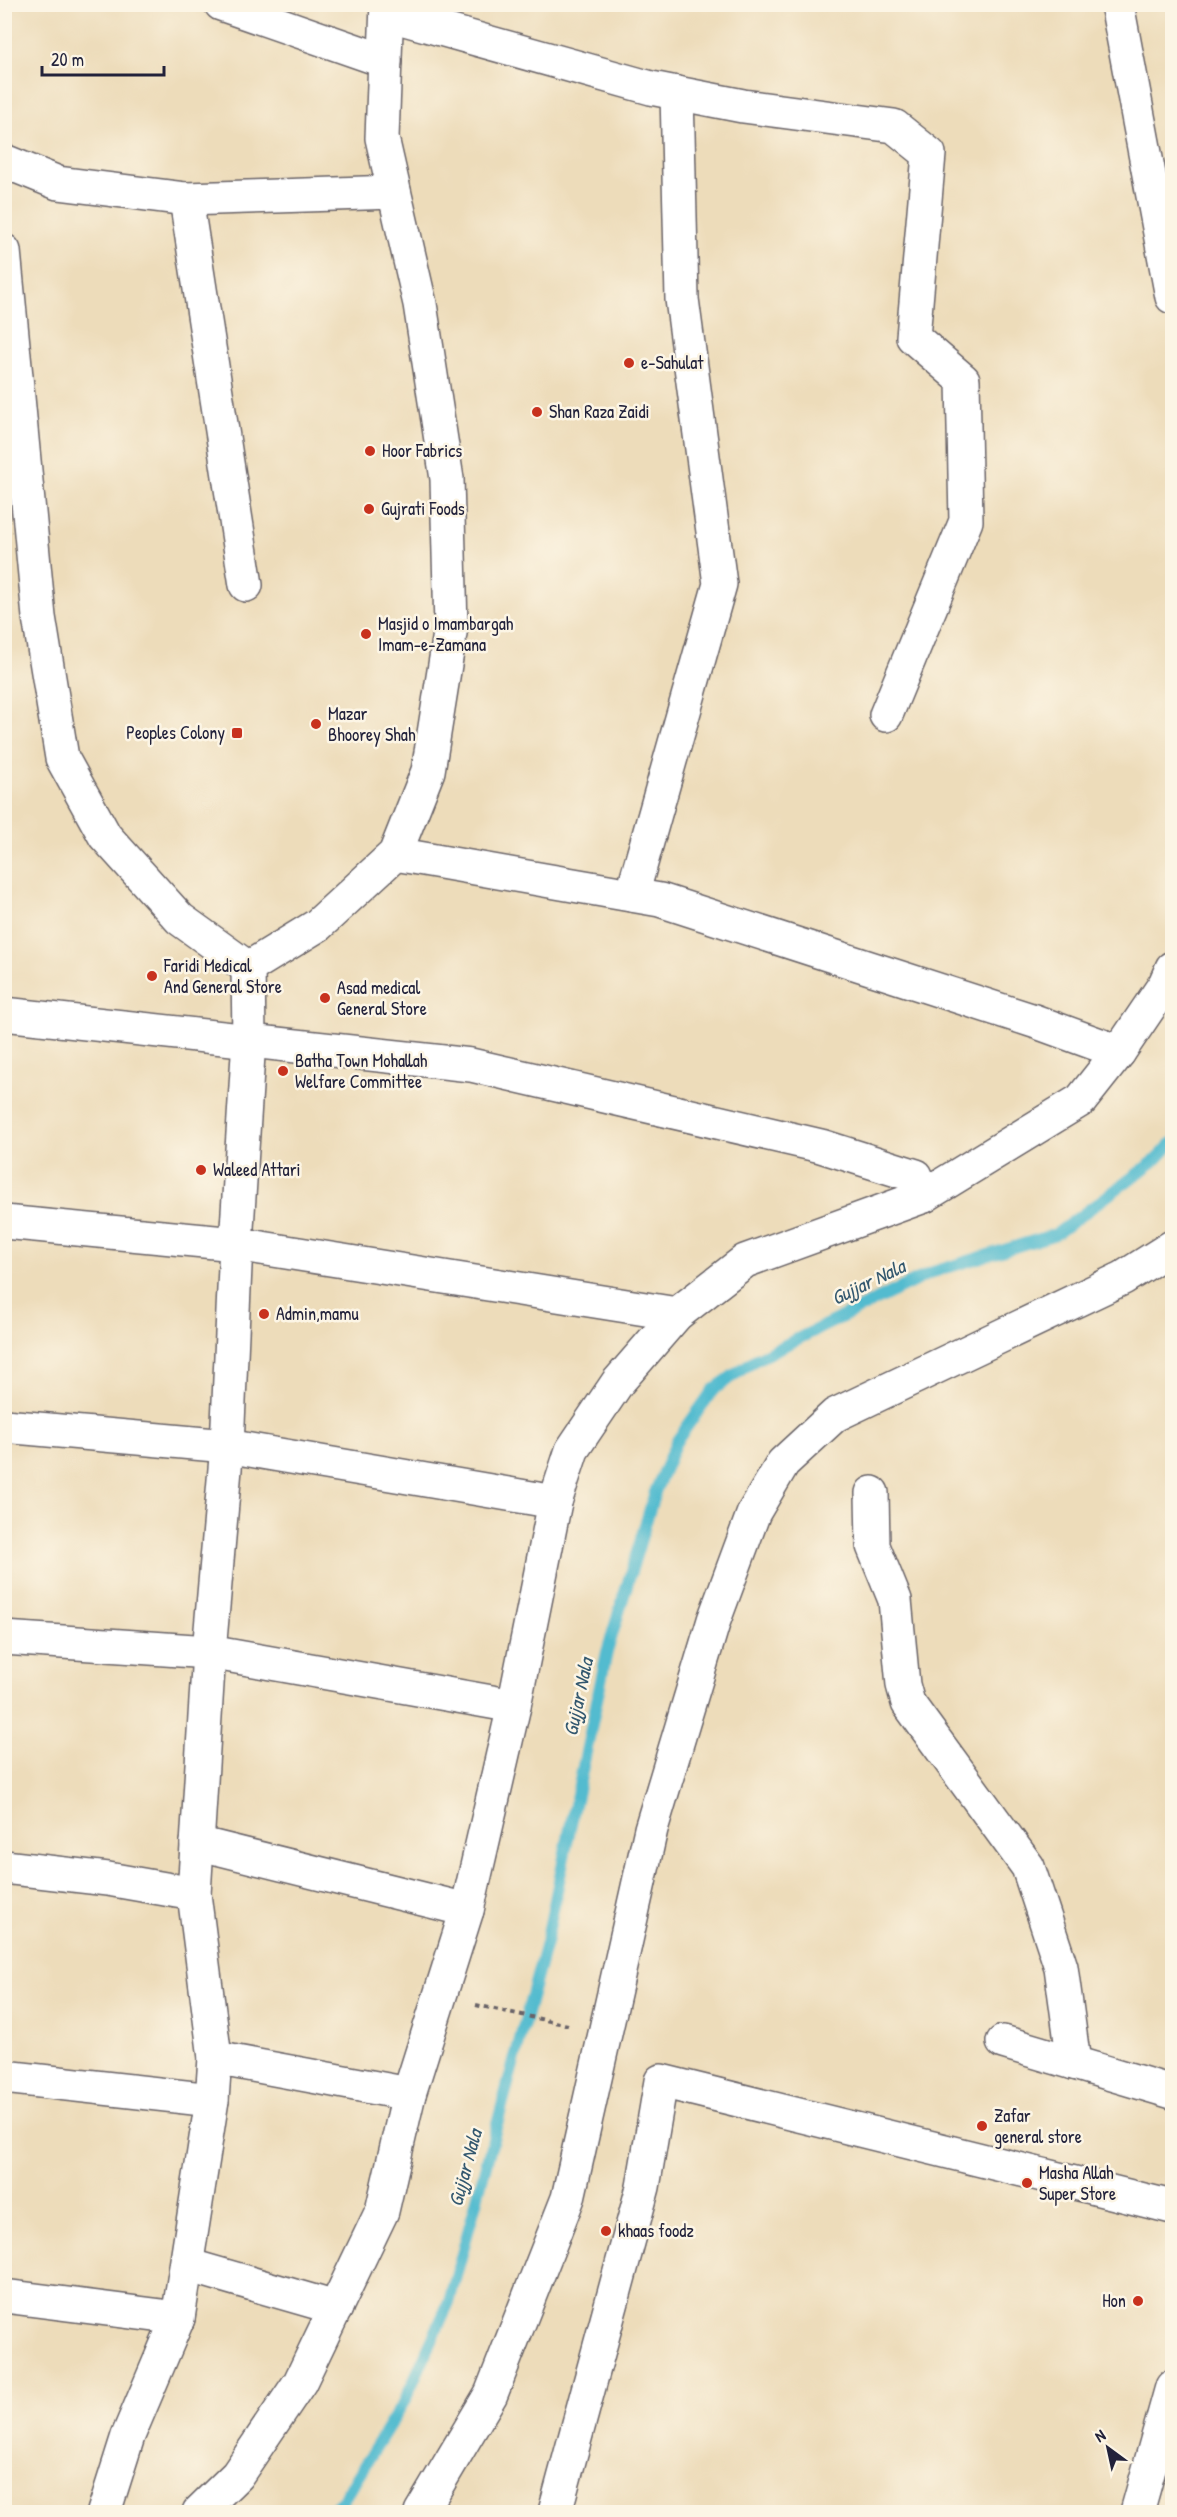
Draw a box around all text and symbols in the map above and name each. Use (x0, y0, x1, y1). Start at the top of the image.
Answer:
scale bar (42, 39, 164, 77)
text: 20 m (51, 47, 84, 72)
place label: e-Sahulat (641, 350, 704, 375)
marker: e-Sahulat (622, 356, 636, 370)
place label: Shan Raza Zaidi (549, 399, 650, 424)
marker: Shan Raza Zaidi (530, 405, 544, 419)
place label: Hoor Fabrics (382, 438, 462, 463)
marker: Hoor Fabrics (363, 444, 377, 458)
place label: Gujrati Foods (381, 496, 465, 521)
marker: Gujrati Foods (362, 502, 376, 516)
place label: Masjid o Imambargah Imam-e-Zamana (378, 611, 514, 657)
marker: Masjid o Imambargah Imam-e-Zamana (359, 627, 373, 641)
place label: Mazar Bhoorey Shah (328, 701, 416, 747)
marker: Mazar Bhoorey Shah (309, 717, 323, 731)
place label: Peoples Colony (126, 720, 225, 745)
marker: Peoples Colony (230, 726, 244, 740)
place label: Faridi Medical And General Store (163, 953, 282, 999)
marker: Faridi Medical And General Store (145, 969, 159, 983)
place label: Asad medical General Store (337, 975, 427, 1021)
marker: Asad medical General Store (318, 991, 332, 1005)
place label: Batha Town Mohallah Welfare Committee (295, 1048, 428, 1094)
marker: Batha Town Mohallah Welfare Committee (276, 1064, 290, 1078)
place label: Waleed Attari (213, 1157, 301, 1182)
marker: Waleed Attari (194, 1163, 208, 1177)
water label: Gujjar Nala (826, 1251, 911, 1311)
place label: Admin,mamu (276, 1301, 359, 1326)
marker: Admin,mamu (257, 1307, 271, 1321)
water label: Gujjar Nala (556, 1653, 599, 1738)
place label: Zafar general store (994, 2103, 1082, 2149)
marker: Zafar general store (975, 2119, 989, 2133)
water label: Gujjar Nala (441, 2124, 488, 2209)
place label: Masha Allah Super Store (1039, 2160, 1116, 2206)
marker: Masha Allah Super Store (1020, 2176, 1034, 2190)
place label: khaas foodz (618, 2218, 694, 2243)
marker: khaas foodz (599, 2224, 613, 2238)
place label: Hon (1102, 2288, 1126, 2313)
marker: Hon (1131, 2294, 1145, 2308)
north arrow (1078, 2418, 1138, 2478)
text: N (1090, 2424, 1110, 2447)

